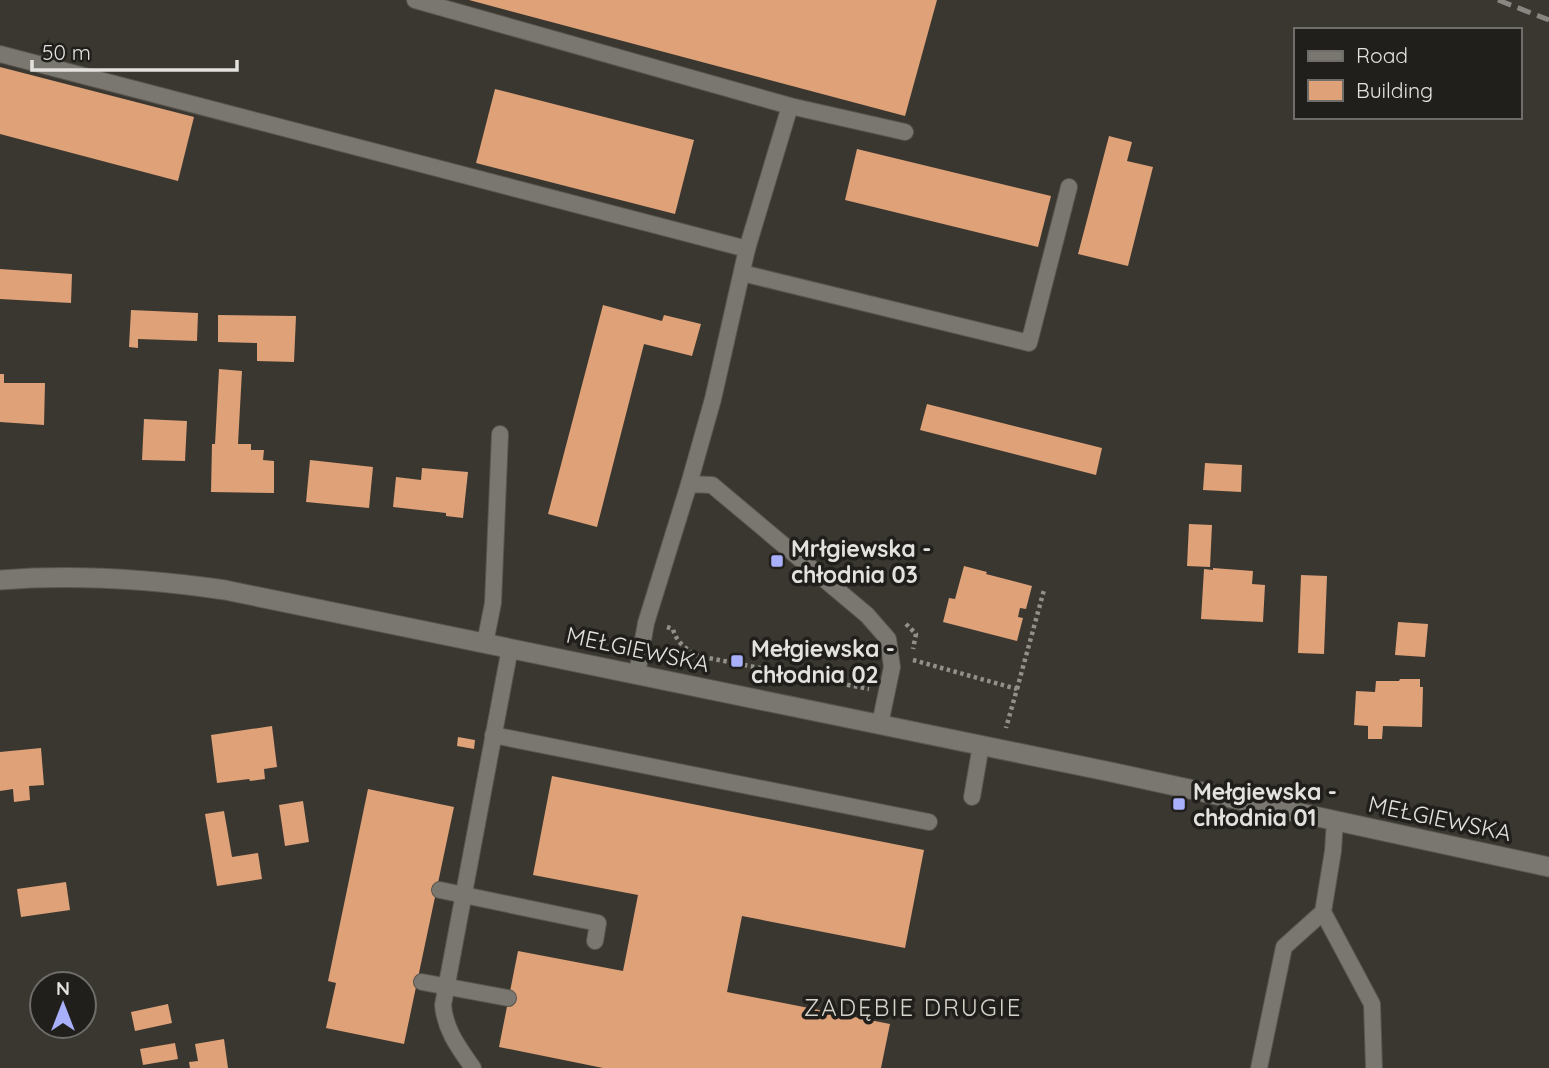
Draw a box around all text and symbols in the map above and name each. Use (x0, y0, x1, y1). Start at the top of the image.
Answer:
scale bar (32, 28, 236, 72)
legend (1294, 28, 1521, 119)
text: 50 m (42, 39, 91, 65)
text: Road (1356, 42, 1408, 68)
text: Building (1356, 77, 1433, 103)
place label: Mrłgiewska - chłodnia 03 (791, 534, 931, 589)
marker: Mrłgiewska - chłodnia 03 (769, 553, 785, 569)
street label: MEŁGIEWSKA (564, 620, 712, 678)
place label: Mełgiewska - chłodnia 02 (751, 634, 895, 689)
marker: Mełgiewska - chłodnia 02 (729, 653, 745, 669)
place label: Mełgiewska - chłodnia 01 (1193, 777, 1337, 832)
street label: MEŁGIEWSKA (1366, 789, 1514, 847)
marker: Mełgiewska - chłodnia 01 (1171, 796, 1187, 812)
north arrow (28, 970, 98, 1040)
text: N (56, 976, 70, 1000)
district label: ZADĘBIE DRUGIE (804, 992, 1022, 1022)

